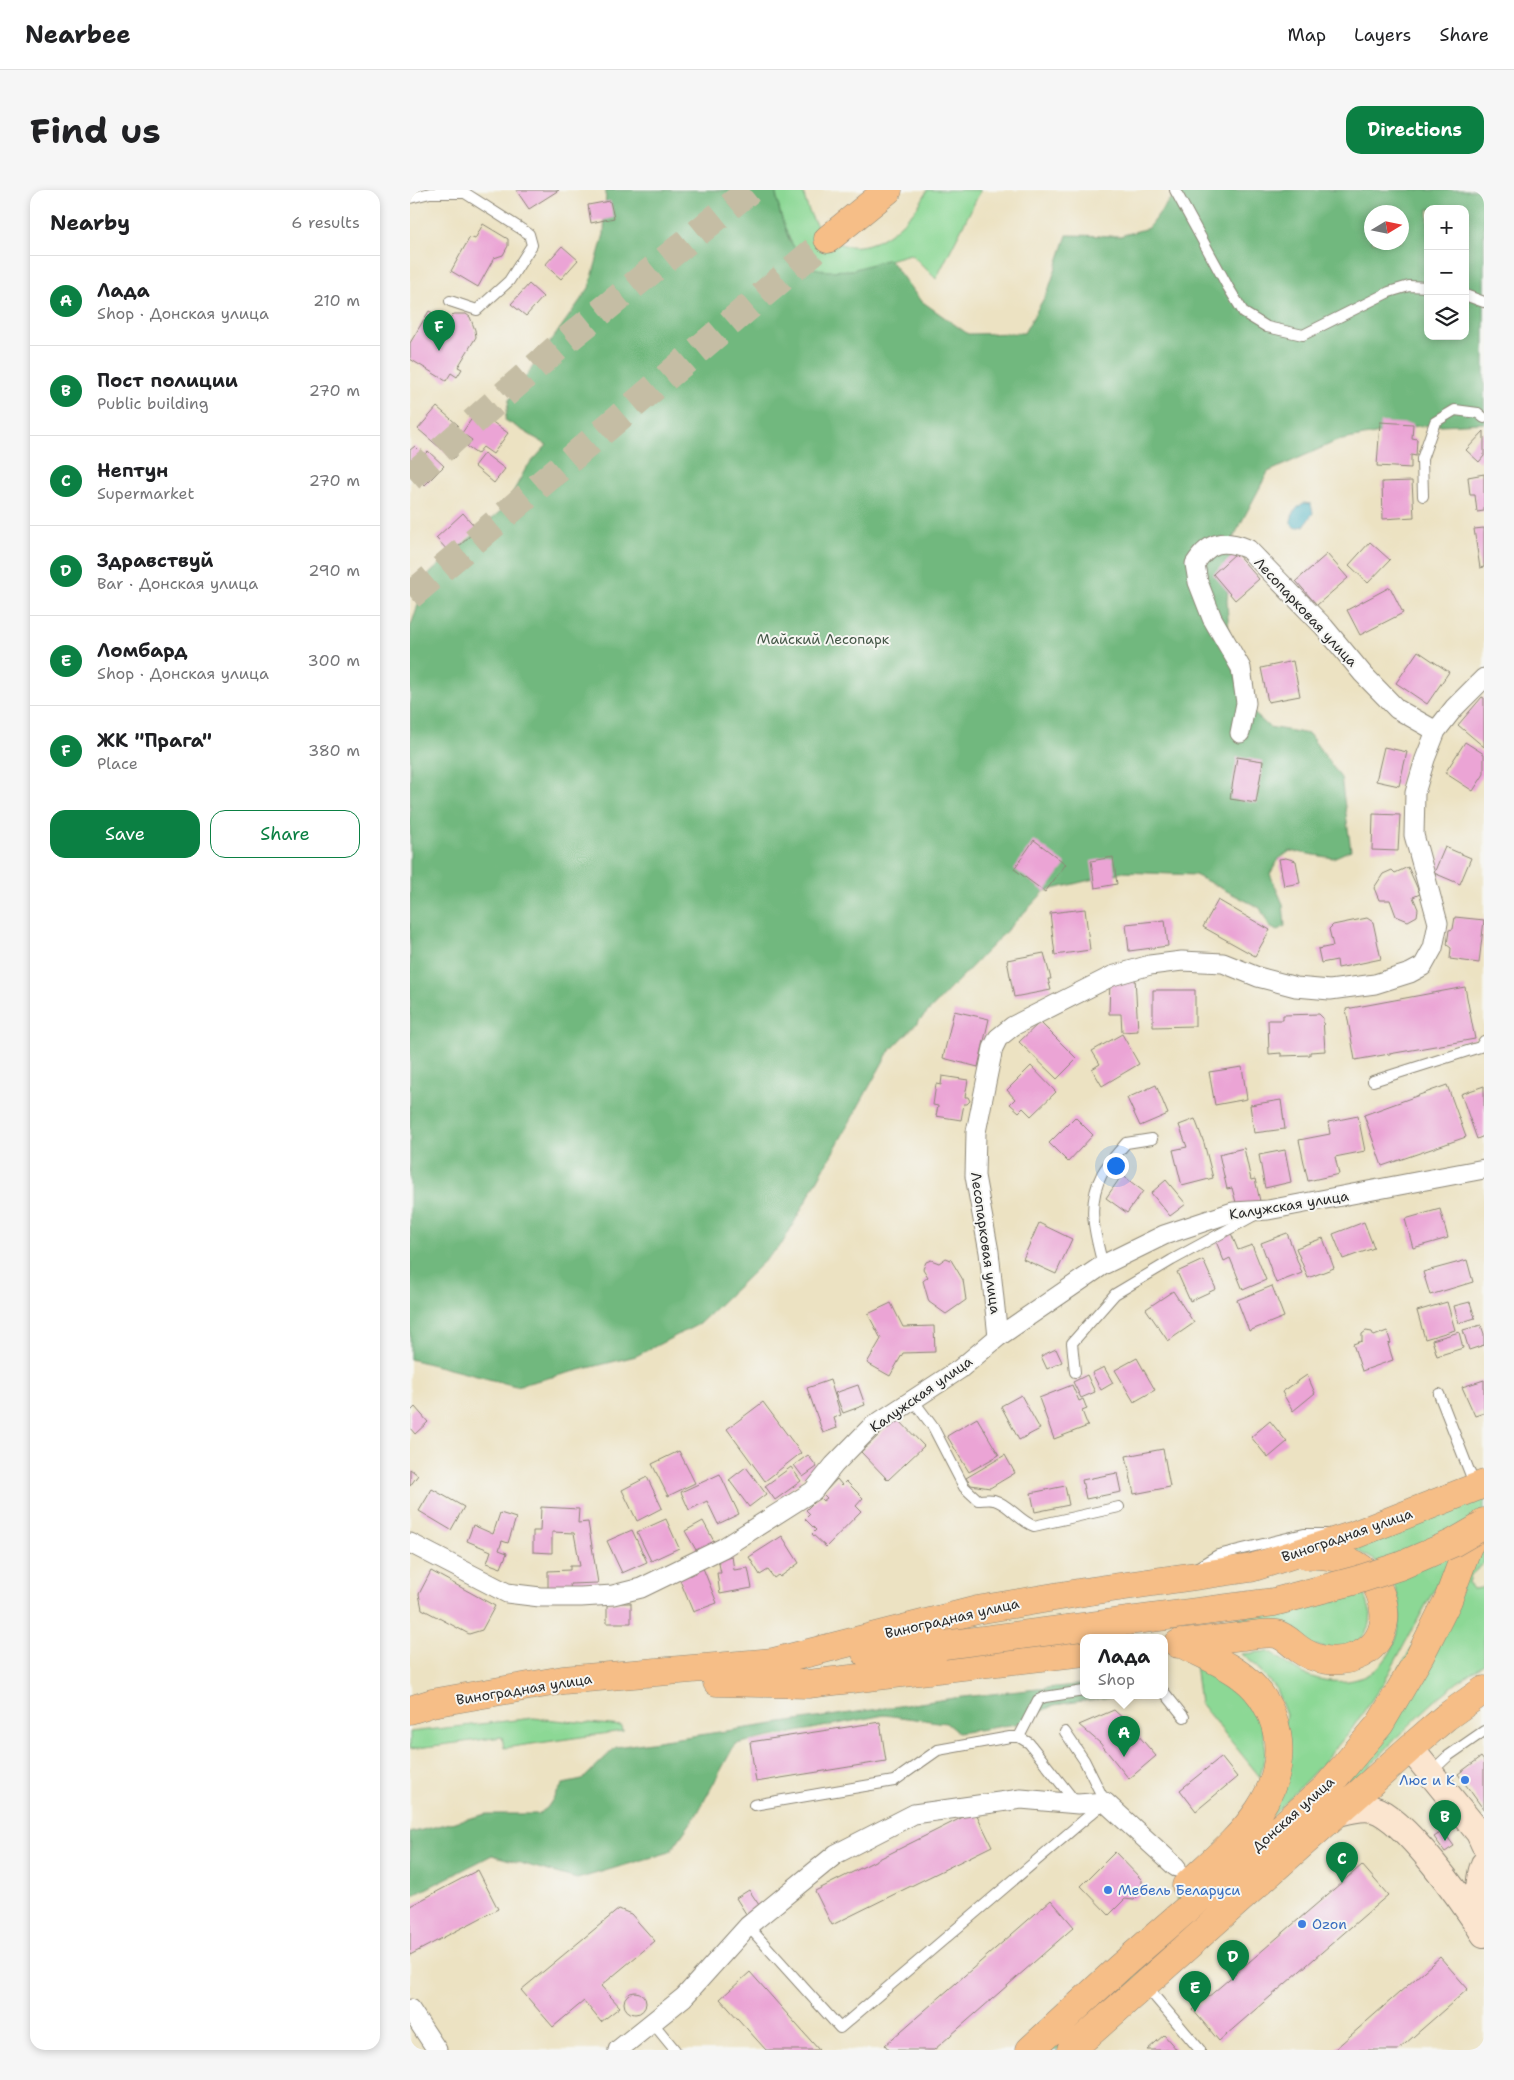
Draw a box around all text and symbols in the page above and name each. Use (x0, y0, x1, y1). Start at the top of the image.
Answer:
text: Nearbee (25, 19, 131, 51)
text: Map (1288, 23, 1326, 47)
text: Layers (1354, 23, 1411, 47)
text: Share (1439, 23, 1489, 47)
button: Directions (1346, 106, 1484, 154)
text: Find us (30, 107, 161, 154)
north arrow (1364, 205, 1409, 250)
map controls (1424, 205, 1469, 340)
button: + (1424, 205, 1469, 250)
text: Nearby (50, 209, 130, 237)
text: 6 results (291, 212, 360, 233)
button: − (1424, 250, 1469, 295)
text: Лада (97, 278, 150, 303)
text: A (60, 290, 72, 311)
text: 210 m (313, 290, 360, 311)
button: layers (1424, 295, 1469, 340)
text: Shop · Донская улица (97, 303, 269, 324)
pin: F (423, 310, 455, 351)
text: Пост полиции (97, 368, 238, 393)
text: B (61, 380, 71, 401)
text: 270 m (309, 380, 360, 401)
text: Public building (97, 393, 209, 414)
text: Нептун (97, 458, 168, 483)
text: C (61, 470, 71, 491)
text: 270 m (309, 470, 360, 491)
text: Supermarket (97, 483, 194, 504)
text: Здравствуй (97, 548, 213, 573)
street label: Лесопарковая улица (1251, 554, 1362, 671)
text: D (60, 560, 72, 581)
text: 290 m (308, 560, 360, 581)
text: Bar · Донская улица (97, 573, 258, 594)
park label: Майский Лесопарк (757, 630, 890, 648)
text: Ломбард (97, 638, 188, 663)
text: E (61, 650, 71, 671)
text: 300 m (308, 650, 360, 671)
text: Shop · Донская улица (97, 663, 269, 684)
text: ЖК "Прага" (97, 728, 212, 753)
text: F (61, 740, 71, 761)
text: 380 m (308, 740, 360, 761)
text: Place (97, 753, 138, 774)
button: Save (50, 810, 200, 858)
button: Share (210, 810, 360, 858)
your location (1103, 1153, 1129, 1179)
street label: Лесопарковая улица (967, 1171, 1005, 1315)
street label: Калужская улица (1228, 1187, 1350, 1223)
street label: Калужская улица (866, 1352, 976, 1436)
street label: Виноградная улица (1279, 1504, 1415, 1566)
street label: Виноградная улица (883, 1594, 1021, 1642)
popup (1080, 1634, 1168, 1699)
text: Лада (1098, 1644, 1150, 1669)
street label: Виноградная улица (455, 1669, 593, 1709)
text: Shop (1098, 1669, 1135, 1690)
pin: A (1108, 1716, 1140, 1757)
place label: Люс и К (1399, 1771, 1455, 1789)
street label: Донская улица (1248, 1772, 1338, 1856)
marker: Люс и К (1459, 1774, 1471, 1786)
pin: B (1429, 1800, 1461, 1841)
pin: C (1326, 1842, 1358, 1883)
place label: Мебель Беларуси (1118, 1881, 1240, 1899)
marker: Мебель Беларуси (1102, 1884, 1114, 1896)
place label: Ozon (1312, 1915, 1347, 1933)
marker: Ozon (1296, 1918, 1308, 1930)
pin: D (1217, 1940, 1249, 1981)
pin: E (1179, 1971, 1211, 2012)

